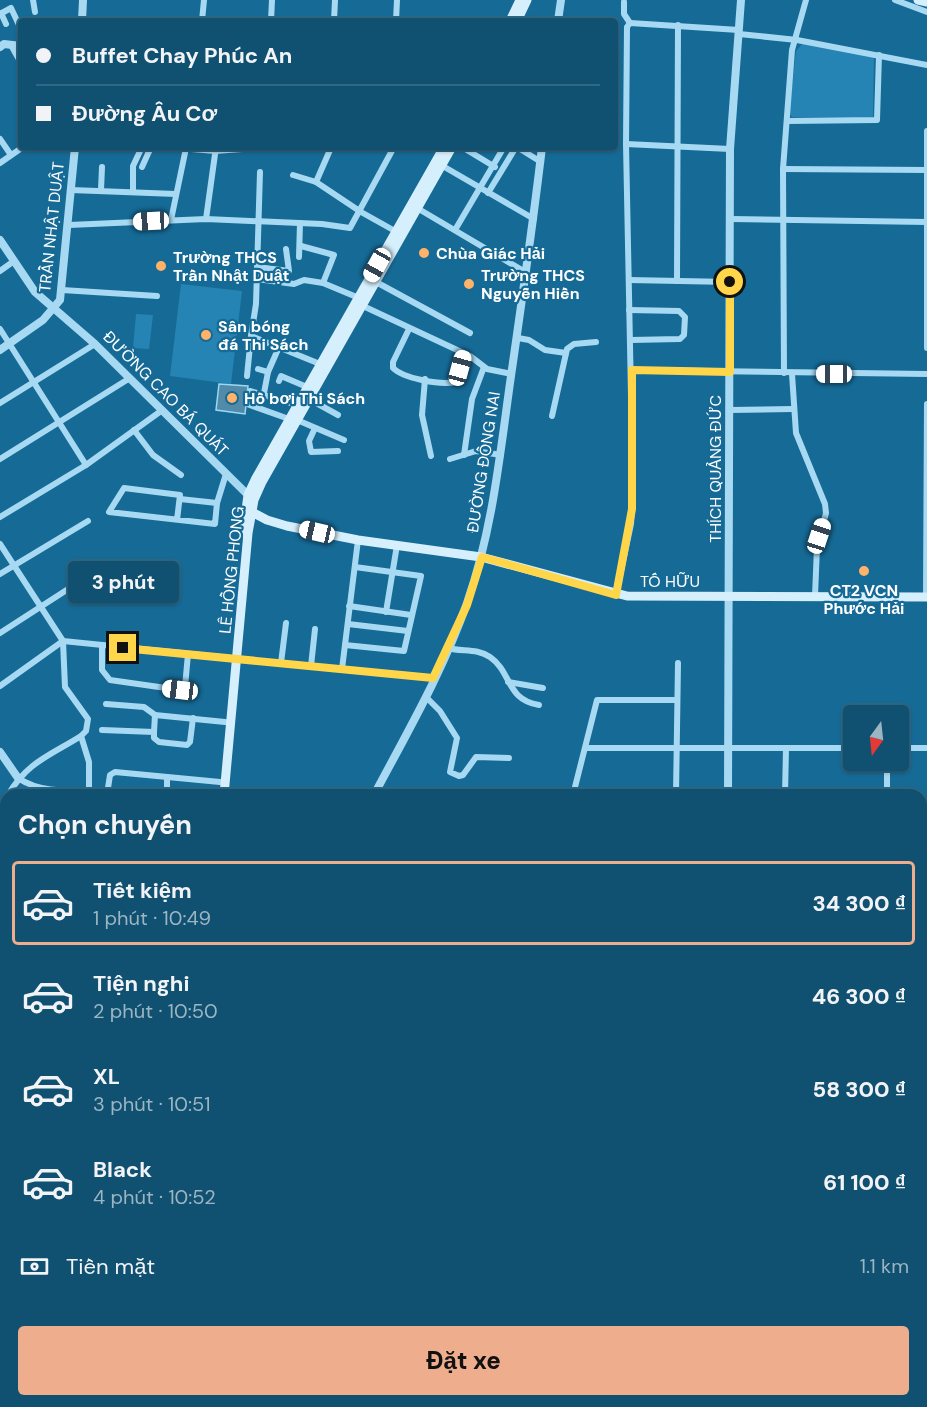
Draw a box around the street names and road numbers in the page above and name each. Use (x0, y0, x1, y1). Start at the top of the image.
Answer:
street label: TRẦN NHẬT DUẬT (34, 161, 69, 294)
street label: ĐƯỜNG CAO BÁ QUÁT (98, 326, 233, 461)
street label: ĐƯỜNG ĐỒNG NAI (462, 390, 505, 534)
street label: THÍCH QUẢNG ĐỨC (705, 395, 726, 543)
street label: LÊ HỒNG PHONG (214, 505, 249, 635)
street label: TỐ HỮU (640, 571, 700, 592)

